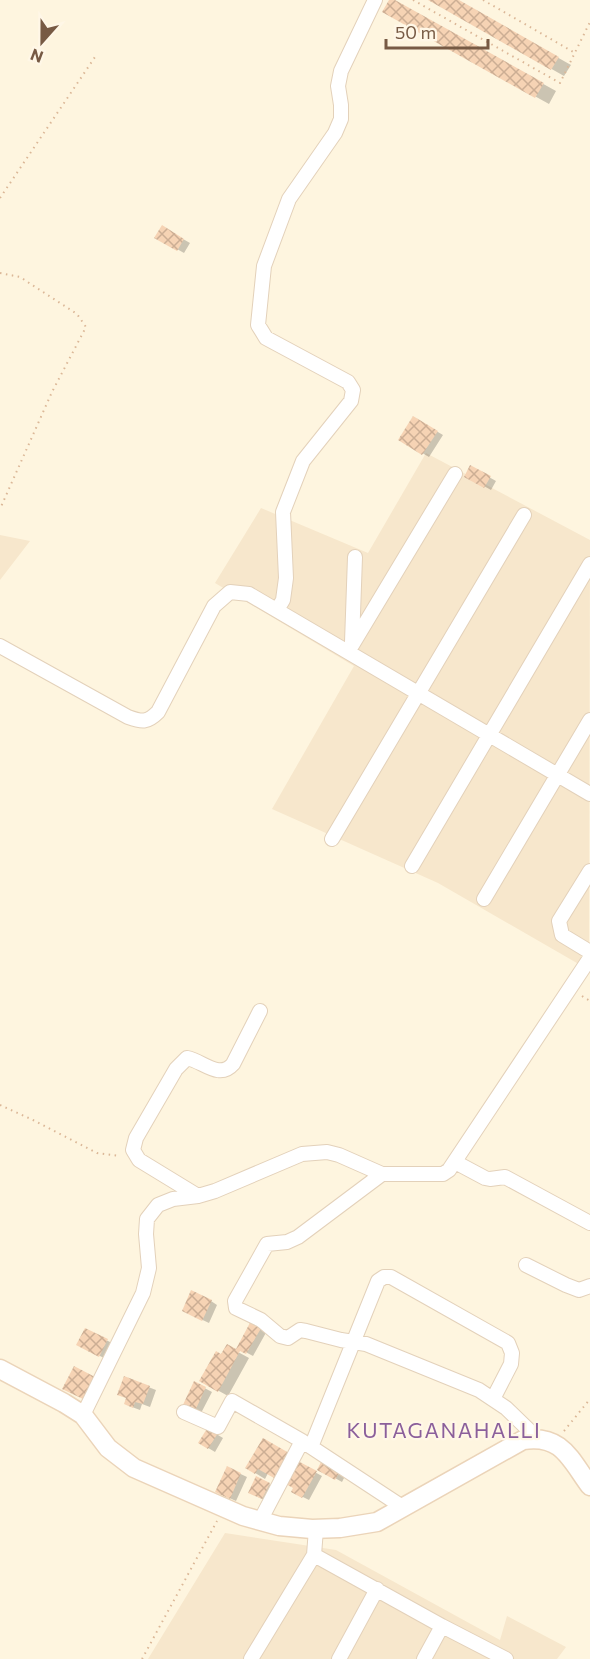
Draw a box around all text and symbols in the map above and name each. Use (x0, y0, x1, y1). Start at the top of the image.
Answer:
north arrow (12, 12, 72, 72)
scale bar (386, 12, 488, 50)
text: 50 m (395, 21, 436, 43)
text: N (27, 45, 45, 67)
district label: KUTAGANAHALLI (347, 1417, 541, 1442)

